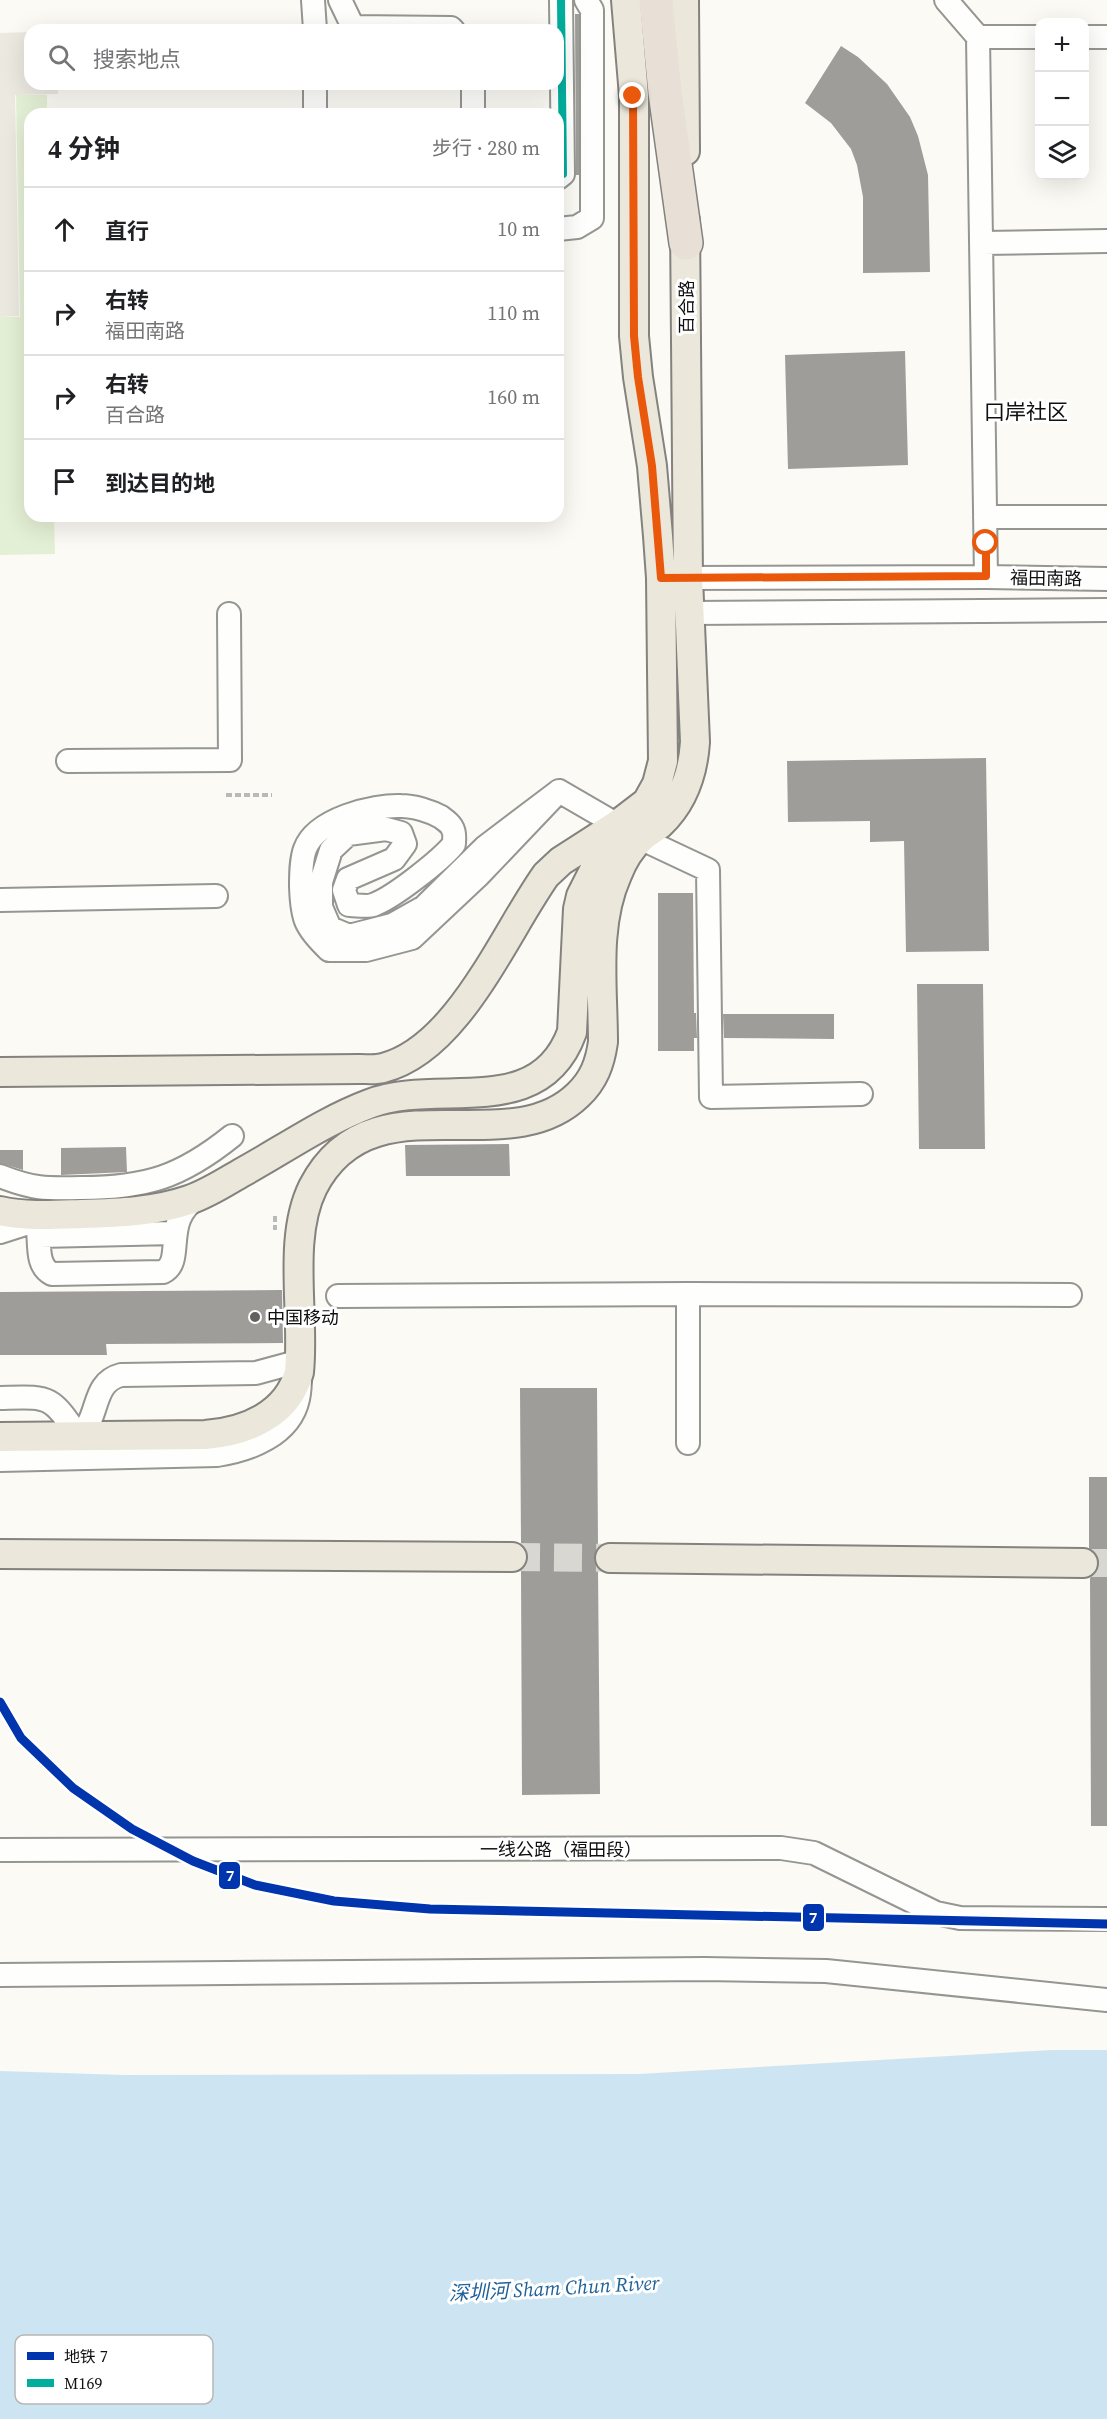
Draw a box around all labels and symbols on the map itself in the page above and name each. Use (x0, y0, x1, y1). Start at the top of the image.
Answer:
route end (619, 82, 645, 108)
street label: 百合路 (674, 280, 699, 334)
district label: 口岸社区 (984, 397, 1068, 426)
route start (972, 529, 998, 555)
street label: 福田南路 (1010, 565, 1082, 591)
place label: 中国移动 (267, 1305, 339, 1330)
marker: 中国移动 (248, 1310, 262, 1324)
street label: 一线公路（福田段） (480, 1837, 642, 1862)
line badge: 7 (218, 1861, 241, 1890)
text: 7 (226, 1864, 235, 1886)
line badge: 7 (802, 1903, 825, 1932)
text: 7 (809, 1906, 818, 1928)
water label: 深圳河 Sham Chun River (448, 2268, 661, 2308)
legend (15, 2335, 213, 2404)
text: 地铁 7 (64, 2345, 108, 2367)
text: M169 (64, 2372, 102, 2394)

